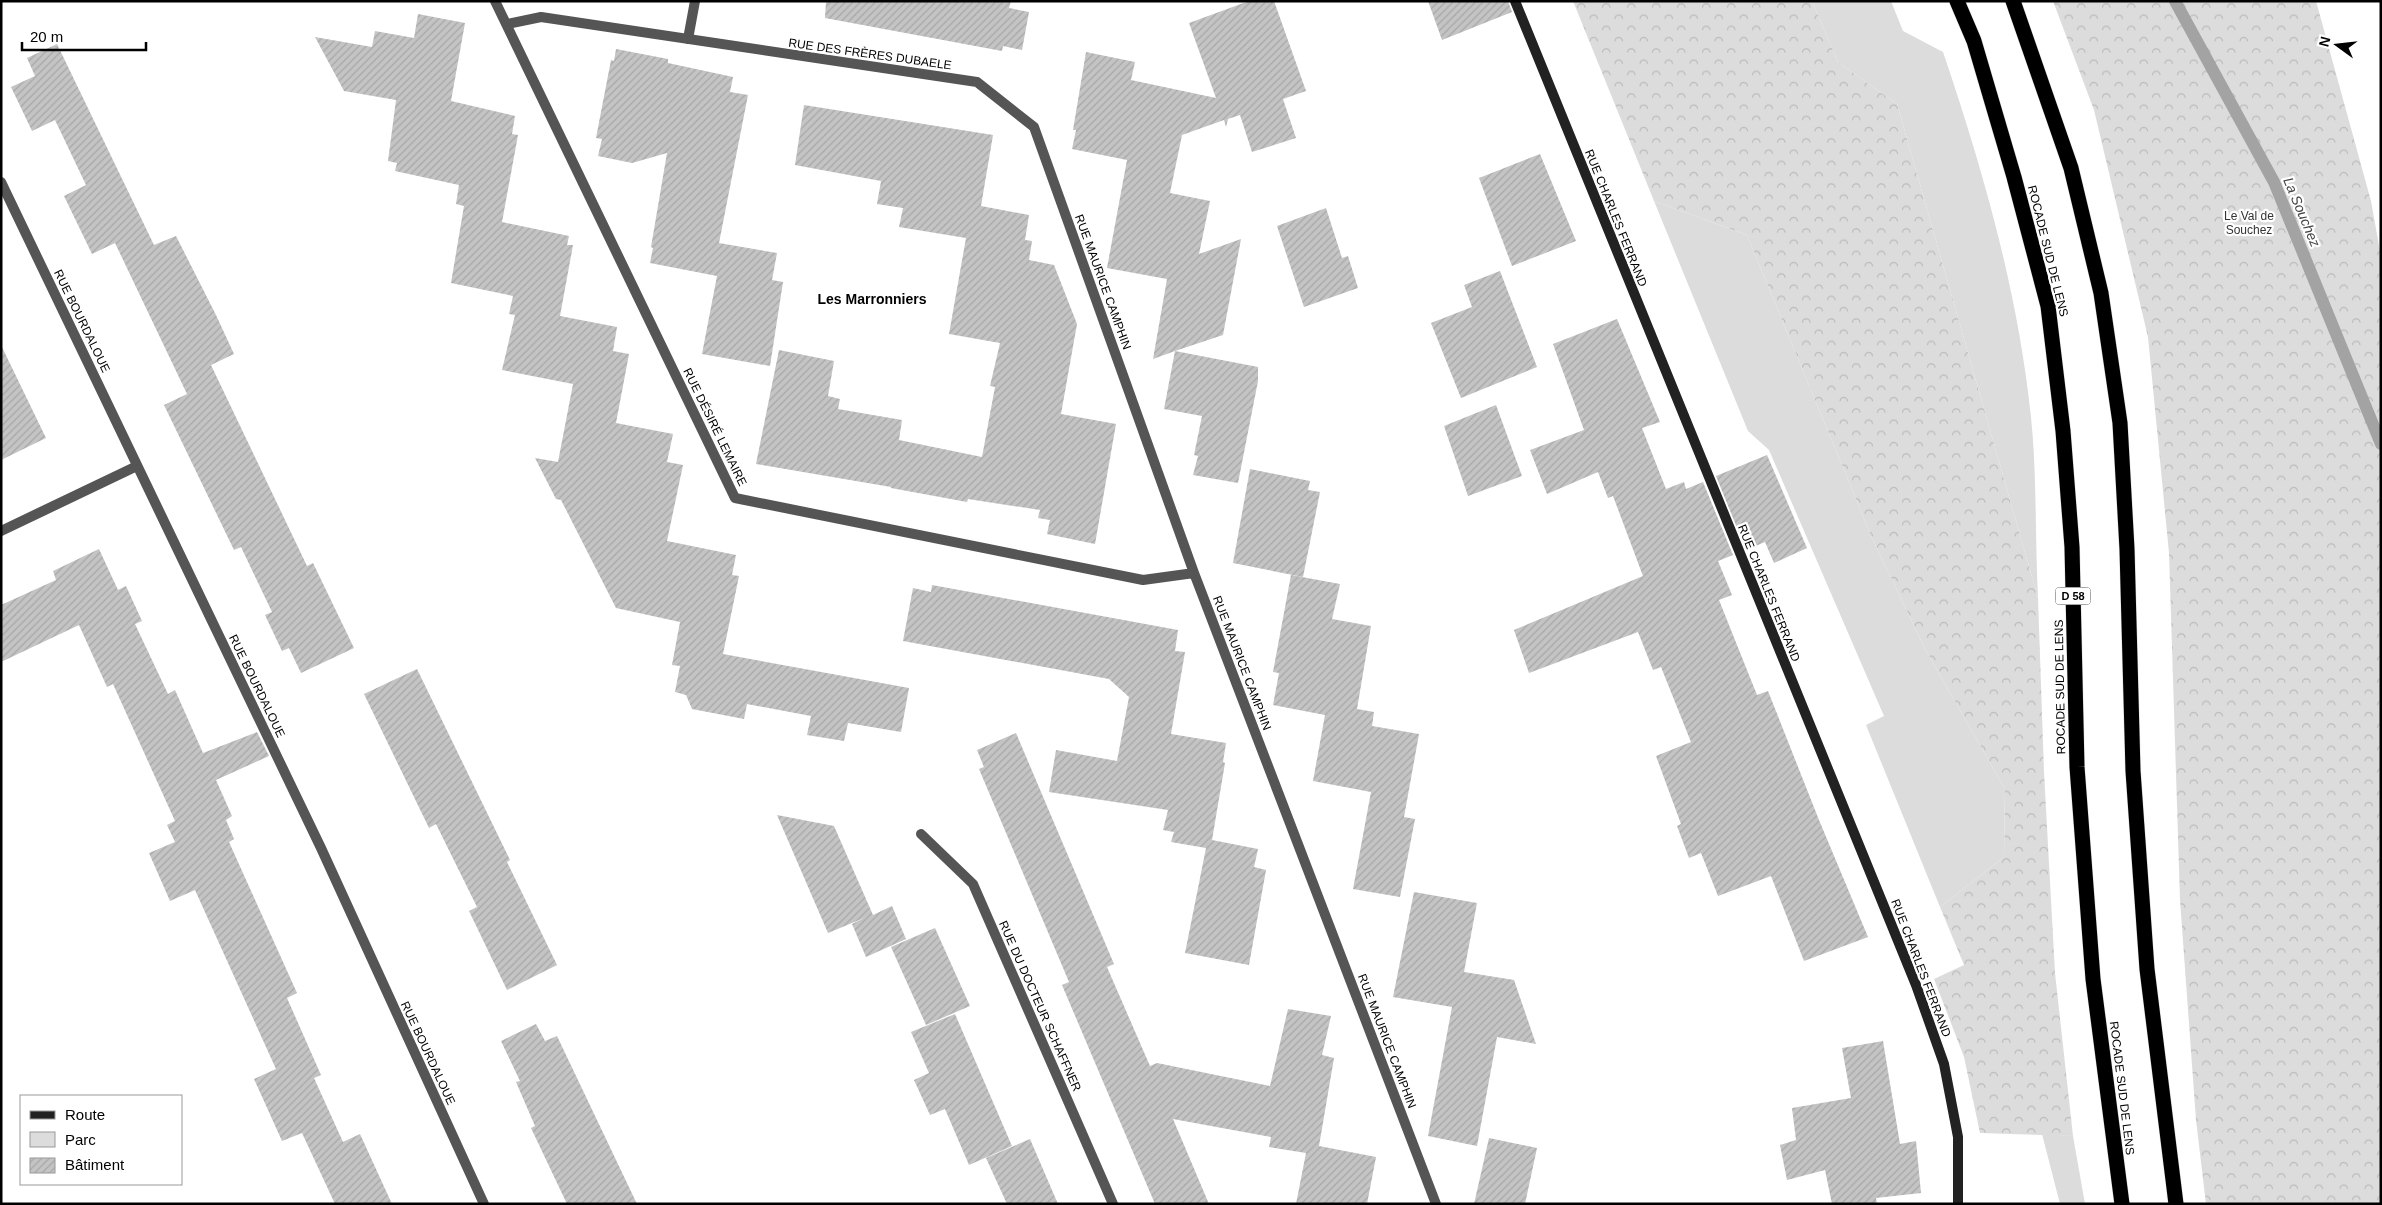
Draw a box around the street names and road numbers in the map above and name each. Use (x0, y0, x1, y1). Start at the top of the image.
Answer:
street label: RUE DES FRÈRES DUBAELE (787, 35, 953, 72)
street label: RUE CHARLES FERRAND (1582, 147, 1650, 289)
street label: ROCADE SUD DE LENS (2025, 184, 2071, 318)
street label: RUE MAURICE CAMPHIN (1072, 213, 1134, 351)
street label: RUE BOURDALOUE (51, 267, 113, 375)
street label: RUE DÉSIRÉ LEMAIRE (680, 365, 751, 488)
street label: RUE CHARLES FERRAND (1735, 522, 1803, 664)
road number: D 58 (2056, 588, 2090, 604)
street label: RUE MAURICE CAMPHIN (1210, 594, 1274, 732)
street label: ROCADE SUD DE LENS (2052, 620, 2068, 754)
street label: RUE BOURDALOUE (226, 632, 288, 740)
street label: RUE CHARLES FERRAND (1888, 897, 1954, 1039)
street label: RUE DU DOCTEUR SCHAFFNER (996, 918, 1084, 1094)
street label: RUE MAURICE CAMPHIN (1355, 972, 1419, 1110)
street label: RUE BOURDALOUE (398, 999, 458, 1107)
street label: ROCADE SUD DE LENS (2107, 1020, 2137, 1156)

